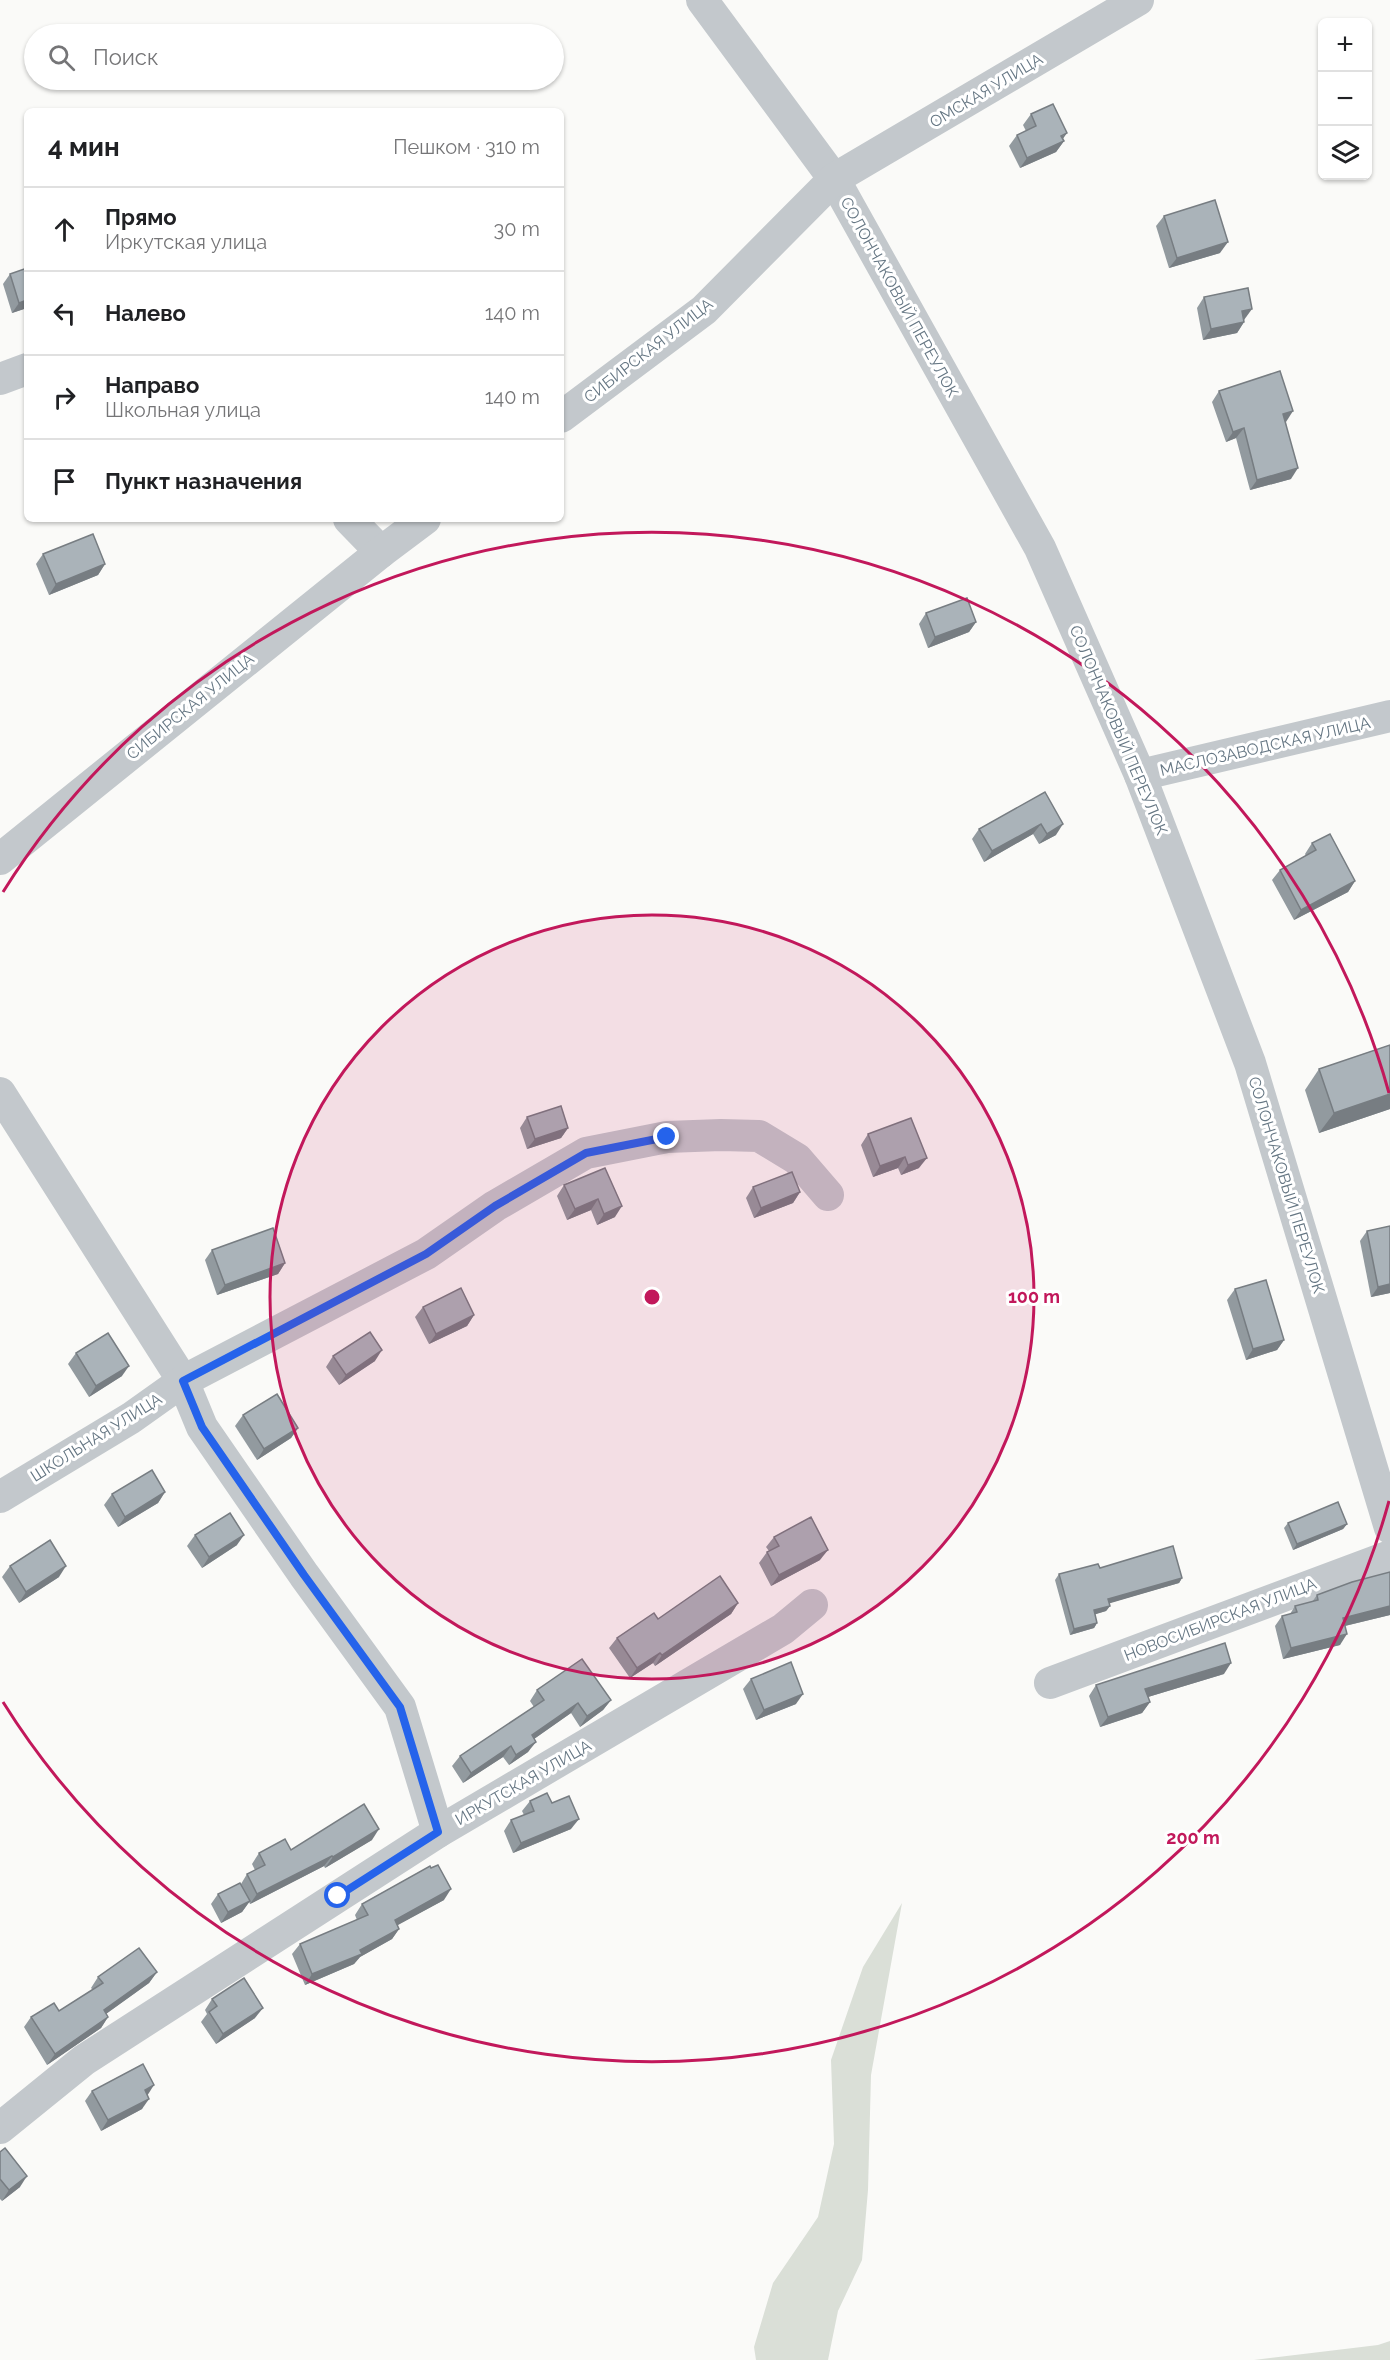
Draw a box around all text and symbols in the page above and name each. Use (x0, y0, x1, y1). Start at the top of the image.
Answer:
map controls (1318, 18, 1372, 180)
button: + (1318, 18, 1372, 72)
search box (24, 24, 564, 90)
icon: search (45, 41, 78, 74)
text: Поиск (93, 44, 158, 70)
street label: ОМСКАЯ УЛИЦА (926, 49, 1046, 132)
button: − (1318, 72, 1372, 126)
button: layers (1318, 126, 1372, 180)
text: 4 мин (48, 132, 120, 162)
text: Пешком · 310 m (393, 135, 540, 159)
street label: СОЛОНЧАКОВЫЙ ПЕРЕУЛОК (836, 194, 963, 401)
text: Прямо (105, 204, 177, 230)
icon: ahead (48, 213, 81, 246)
text: 30 m (494, 217, 540, 241)
text: Иркутская улица (105, 230, 267, 254)
street label: СИБИРСКАЯ УЛИЦА (580, 294, 717, 407)
icon: left (48, 297, 81, 330)
text: Налево (105, 300, 186, 326)
text: 140 m (485, 301, 540, 325)
text: Направо (105, 372, 199, 398)
icon: right (48, 381, 81, 414)
text: 140 m (485, 385, 540, 409)
text: Школьная улица (105, 398, 261, 422)
icon: arrive (48, 465, 81, 498)
text: Пункт назначения (105, 468, 302, 494)
street label: СОЛОНЧАКОВЫЙ ПЕРЕУЛОК (1066, 622, 1171, 838)
street label: СИБИРСКАЯ УЛИЦА (123, 649, 258, 764)
street label: МАСЛОЗАВОДСКАЯ УЛИЦА (1158, 713, 1372, 780)
street label: СОЛОНЧАКОВЫЙ ПЕРЕУЛОК (1244, 1074, 1329, 1296)
route end (653, 1123, 679, 1149)
text: 100 m (1008, 1286, 1060, 1307)
centre of rings (642, 1287, 662, 1307)
street label: ШКОЛЬНАЯ УЛИЦА (27, 1389, 166, 1486)
street label: НОВОСИБИРСКАЯ УЛИЦА (1121, 1574, 1319, 1665)
street label: ИРКУТСКАЯ УЛИЦА (452, 1736, 595, 1829)
text: 200 m (1166, 1827, 1220, 1848)
route start (324, 1882, 350, 1908)

